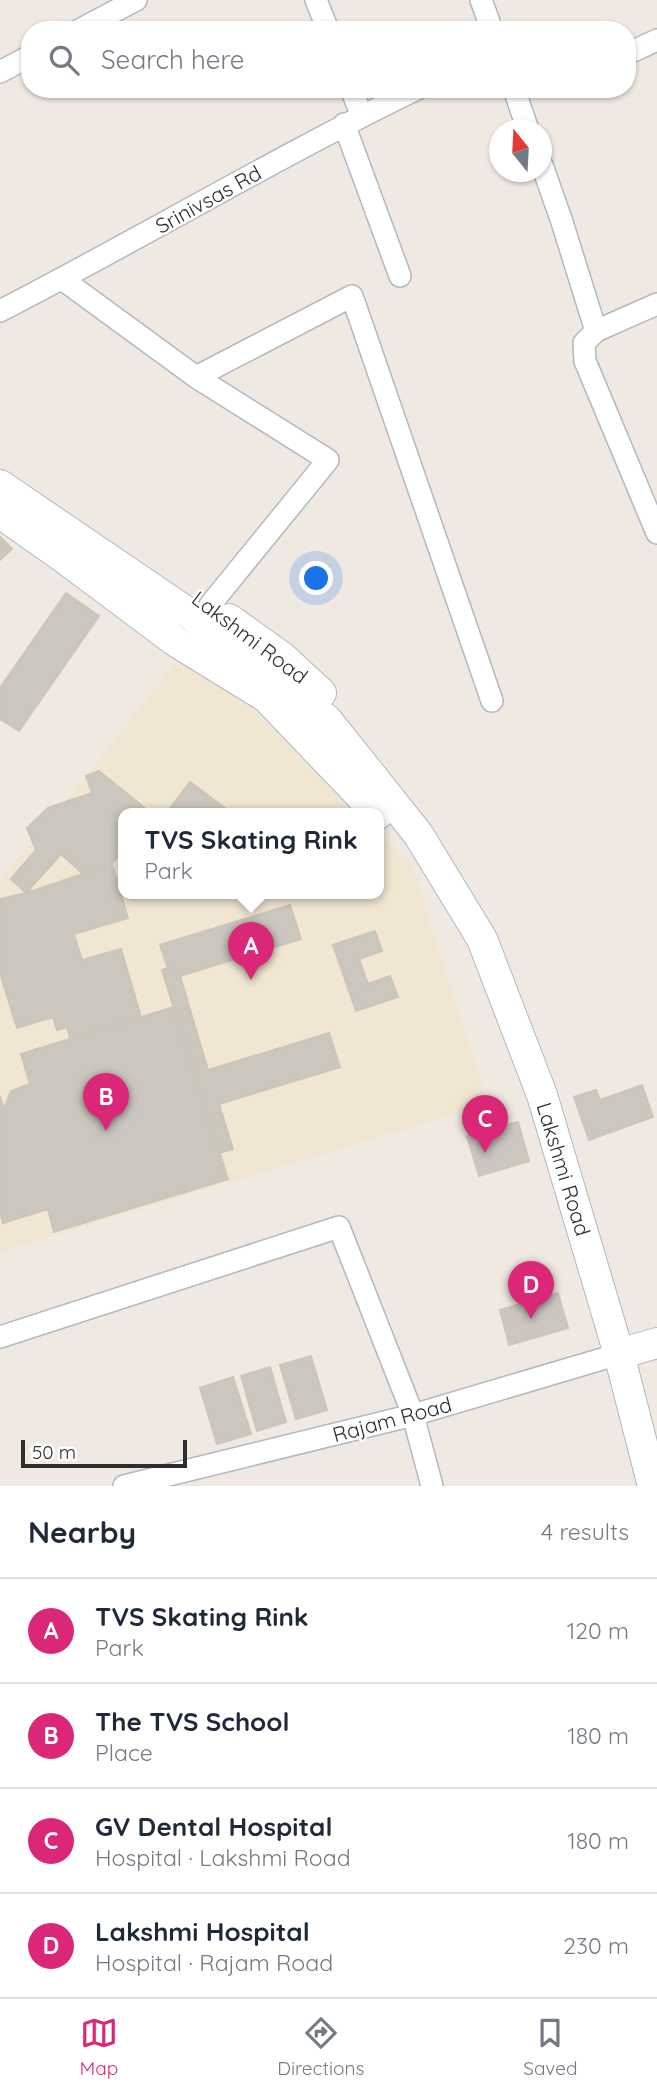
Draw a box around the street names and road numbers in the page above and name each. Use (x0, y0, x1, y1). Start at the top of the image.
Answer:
street label: Srinivsas Rd (151, 159, 265, 239)
street label: Lakshmi Road (187, 585, 313, 689)
street label: Lakshmi Road (531, 1099, 597, 1239)
street label: Rajam Road (330, 1391, 454, 1447)

